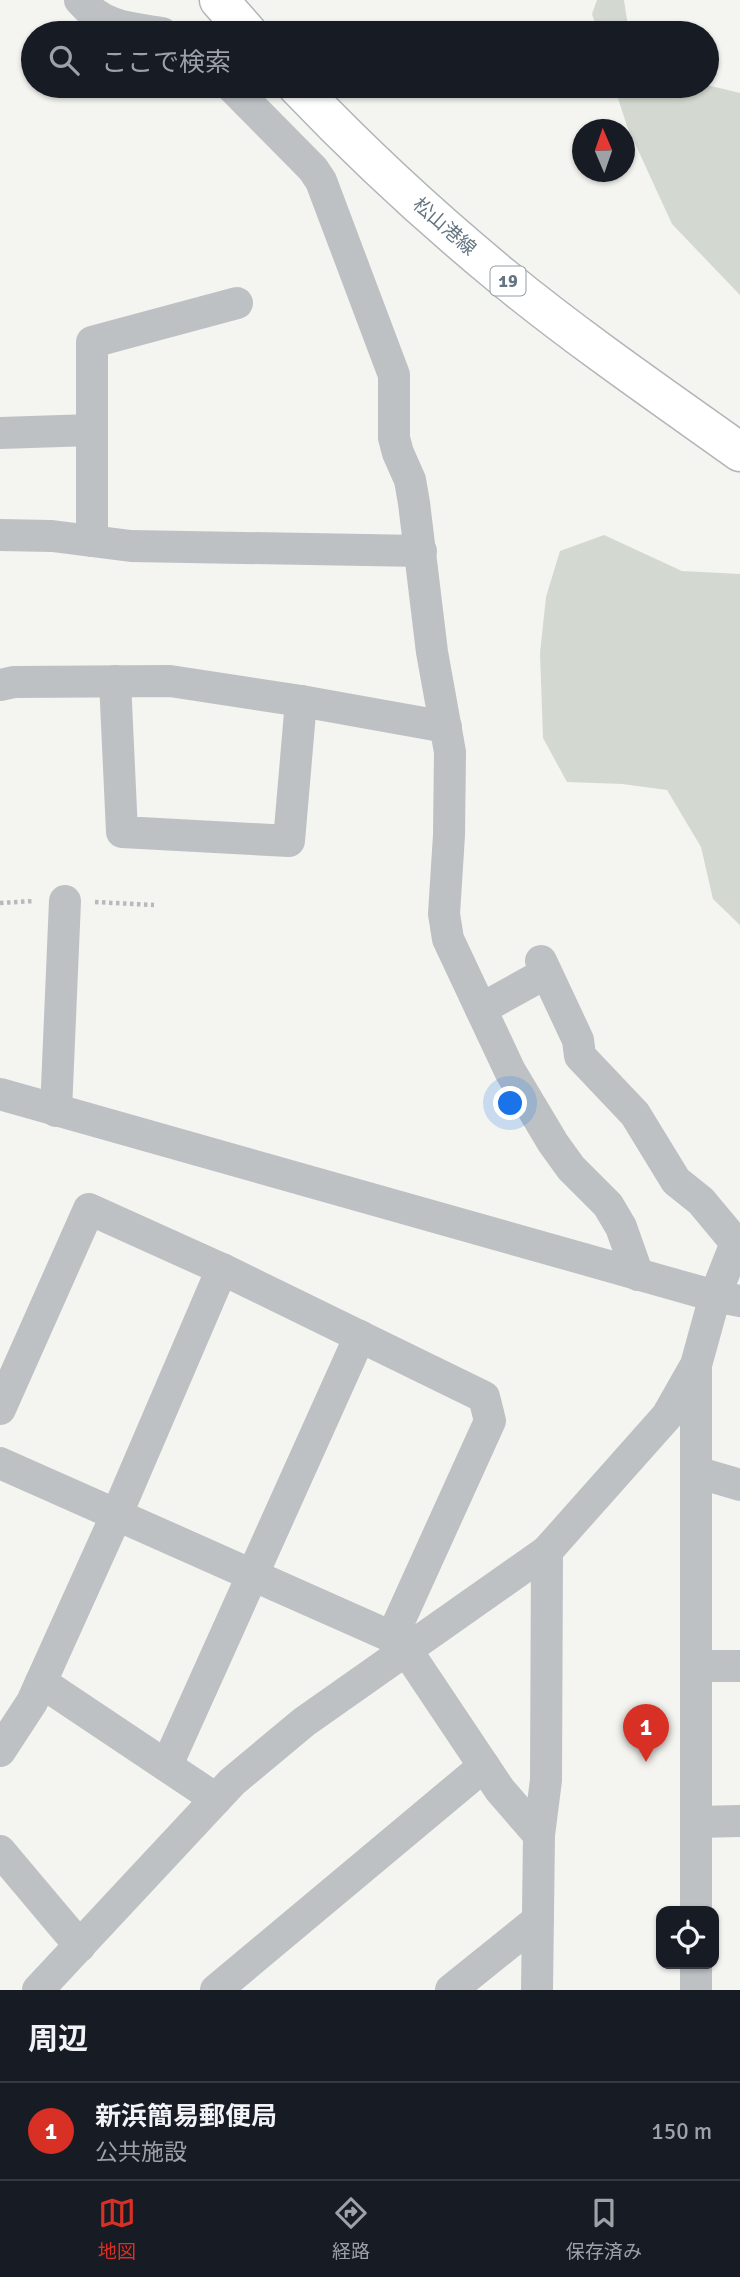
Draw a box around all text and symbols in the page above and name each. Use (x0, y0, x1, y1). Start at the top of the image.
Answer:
search box (21, 21, 719, 98)
icon: search (45, 41, 83, 79)
text: ここで検索 (101, 47, 231, 79)
north arrow (572, 119, 635, 182)
street label: 松山港線 (408, 193, 481, 261)
road number: 19 (490, 267, 526, 296)
your location (493, 1086, 527, 1120)
pin: 1 (623, 1704, 669, 1762)
map controls (656, 1906, 719, 1969)
button: locate (656, 1906, 719, 1969)
text: 周辺 (28, 2021, 88, 2058)
text: 新浜簡易郵便局 (95, 2101, 277, 2133)
text: 1 (45, 2117, 57, 2146)
text: 150 m (651, 2117, 712, 2146)
text: 公共施設 (95, 2138, 187, 2167)
tab: 地図 (98, 2194, 136, 2264)
tab: 経路 (332, 2194, 370, 2264)
tab: 保存済み (566, 2194, 642, 2264)

